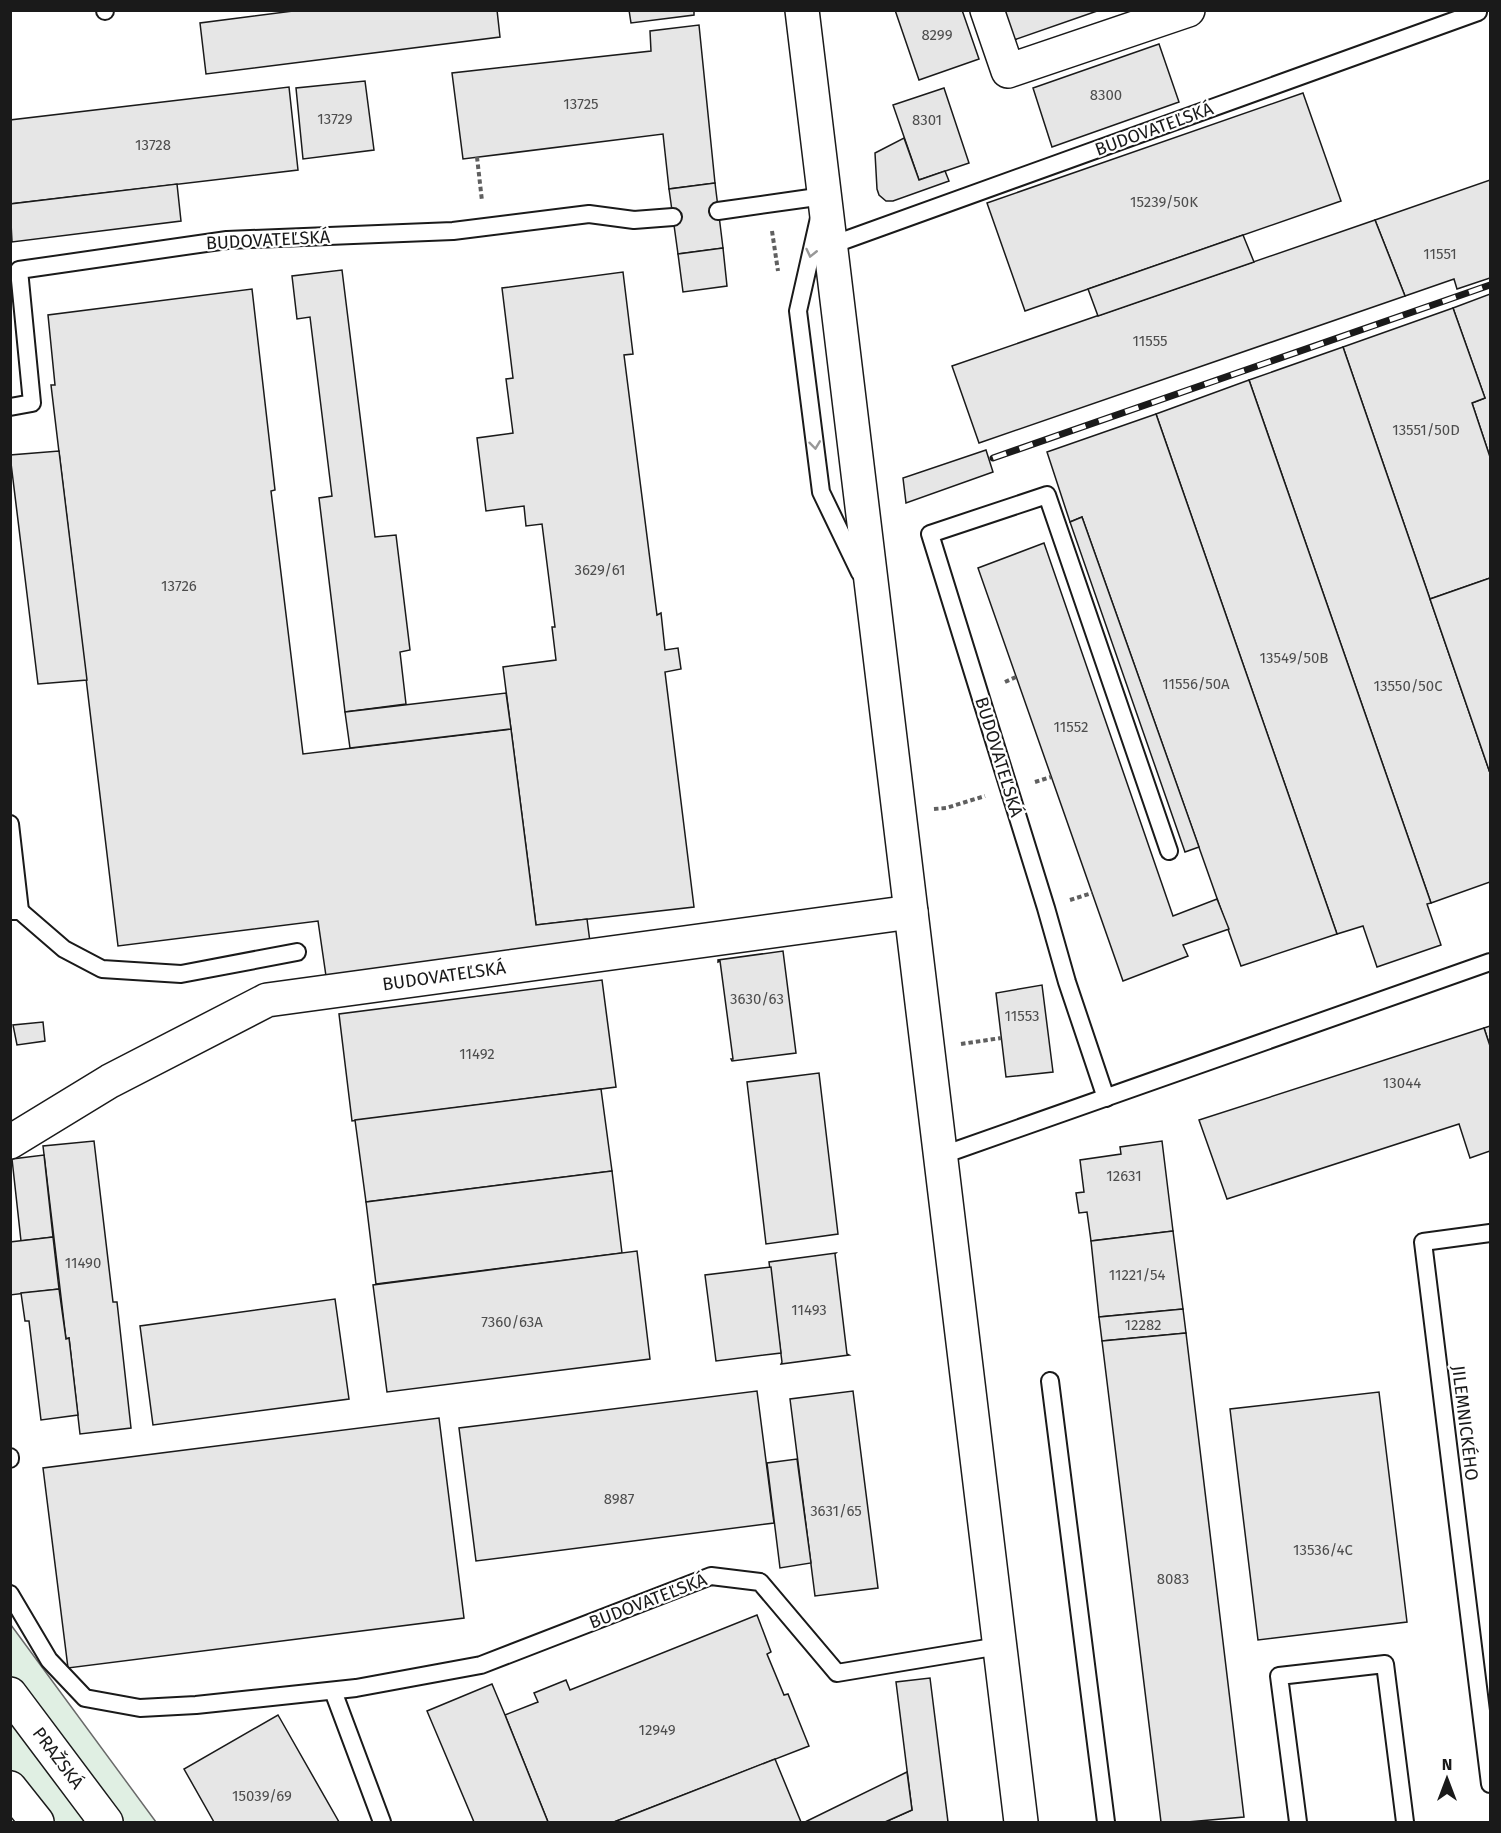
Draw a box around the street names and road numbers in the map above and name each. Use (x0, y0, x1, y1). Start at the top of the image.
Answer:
street label: BUDOVATEĽSKÁ (1091, 96, 1217, 161)
street label: BUDOVATEĽSKÁ (205, 225, 331, 254)
street label: BUDOVATEĽSKÁ (970, 694, 1029, 820)
street label: BUDOVATEĽSKÁ (381, 955, 508, 996)
street label: JILEMNICKÉHO (1447, 1364, 1484, 1482)
street label: BUDOVATEĽSKÁ (586, 1567, 711, 1634)
street label: PRAŽSKÁ (28, 1722, 90, 1794)

